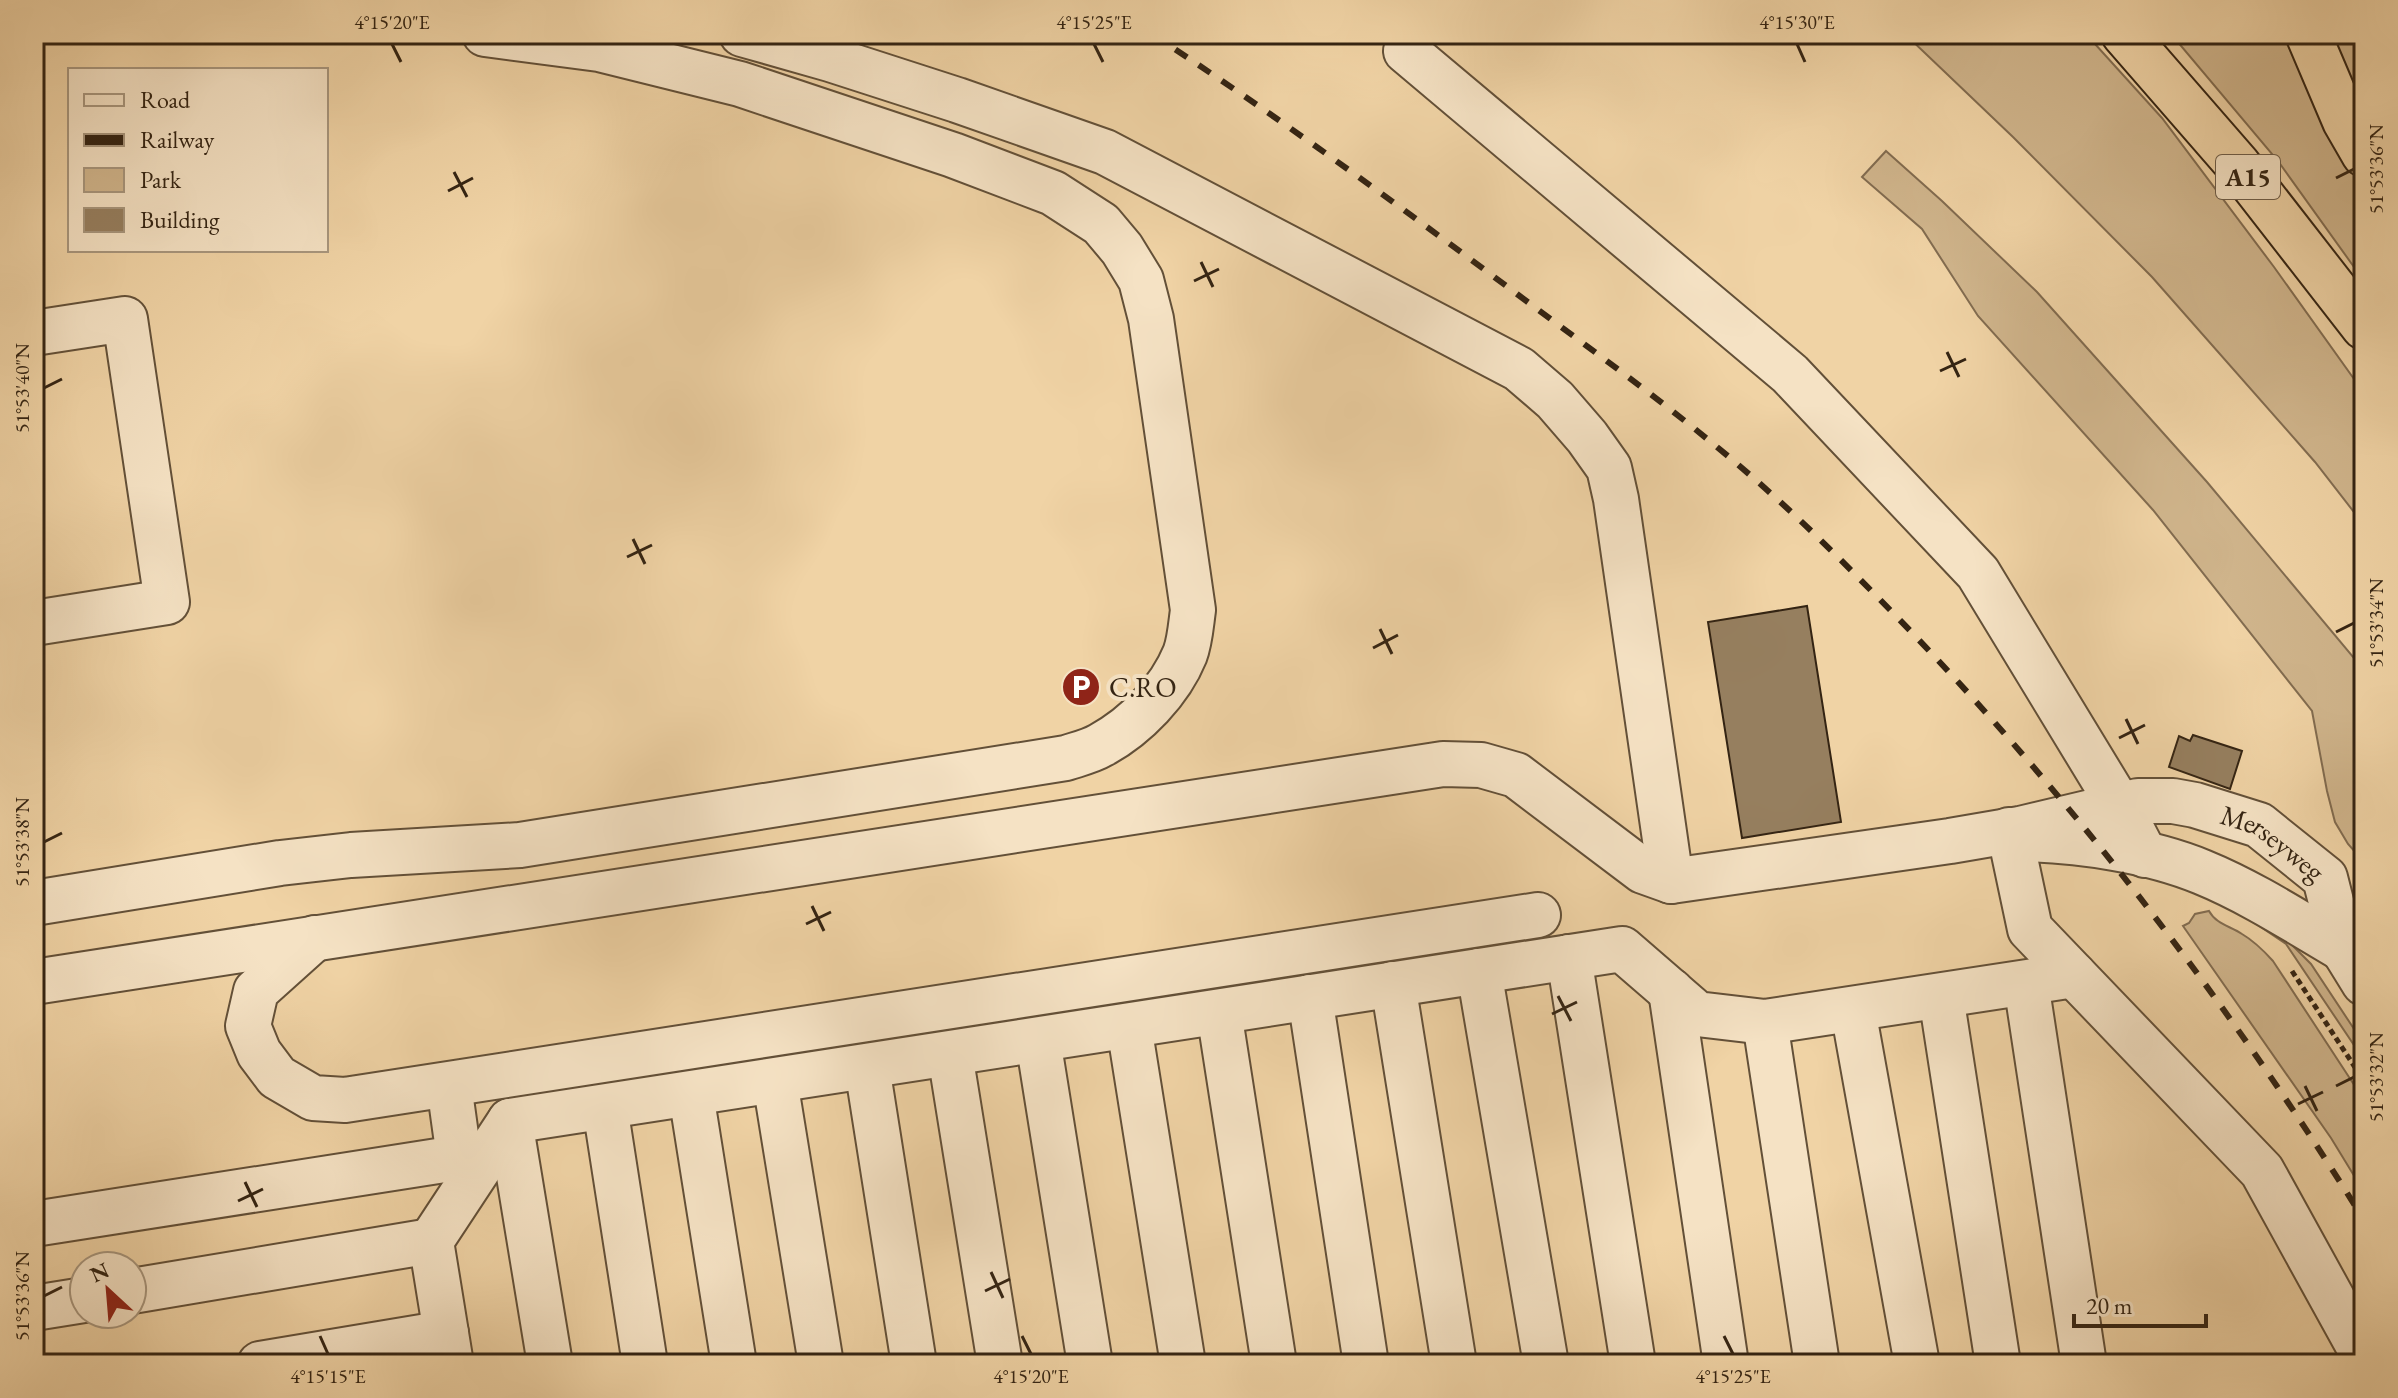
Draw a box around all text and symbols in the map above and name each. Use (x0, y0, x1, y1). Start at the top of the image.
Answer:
text: 4°15'20"E (354, 9, 430, 35)
text: 4°15'25"E (1056, 9, 1132, 35)
text: 4°15'30"E (1759, 9, 1835, 35)
legend (68, 68, 328, 252)
text: Road (140, 84, 191, 115)
text: Railway (140, 124, 215, 155)
text: 51°53'36"N (2363, 124, 2389, 214)
road number: A15 (2216, 155, 2280, 199)
text: Park (140, 164, 182, 195)
text: Building (140, 204, 220, 235)
text: 51°53'40"N (9, 343, 35, 433)
text: 51°53'34"N (2363, 578, 2389, 668)
parking icon: C.RO (1060, 666, 1102, 708)
place label: C.RO (1109, 669, 1177, 705)
street label: Merseyweg (2216, 796, 2333, 889)
text: 51°53'38"N (9, 797, 35, 887)
text: 51°53'32"N (2363, 1032, 2389, 1122)
north arrow (68, 1250, 148, 1330)
text: 51°53'36"N (9, 1251, 35, 1341)
text: N (85, 1255, 114, 1289)
scale bar (2074, 1278, 2206, 1328)
text: 20 m (2086, 1290, 2133, 1321)
text: 4°15'15"E (290, 1363, 366, 1389)
text: 4°15'20"E (993, 1363, 1069, 1389)
text: 4°15'25"E (1695, 1363, 1771, 1389)

